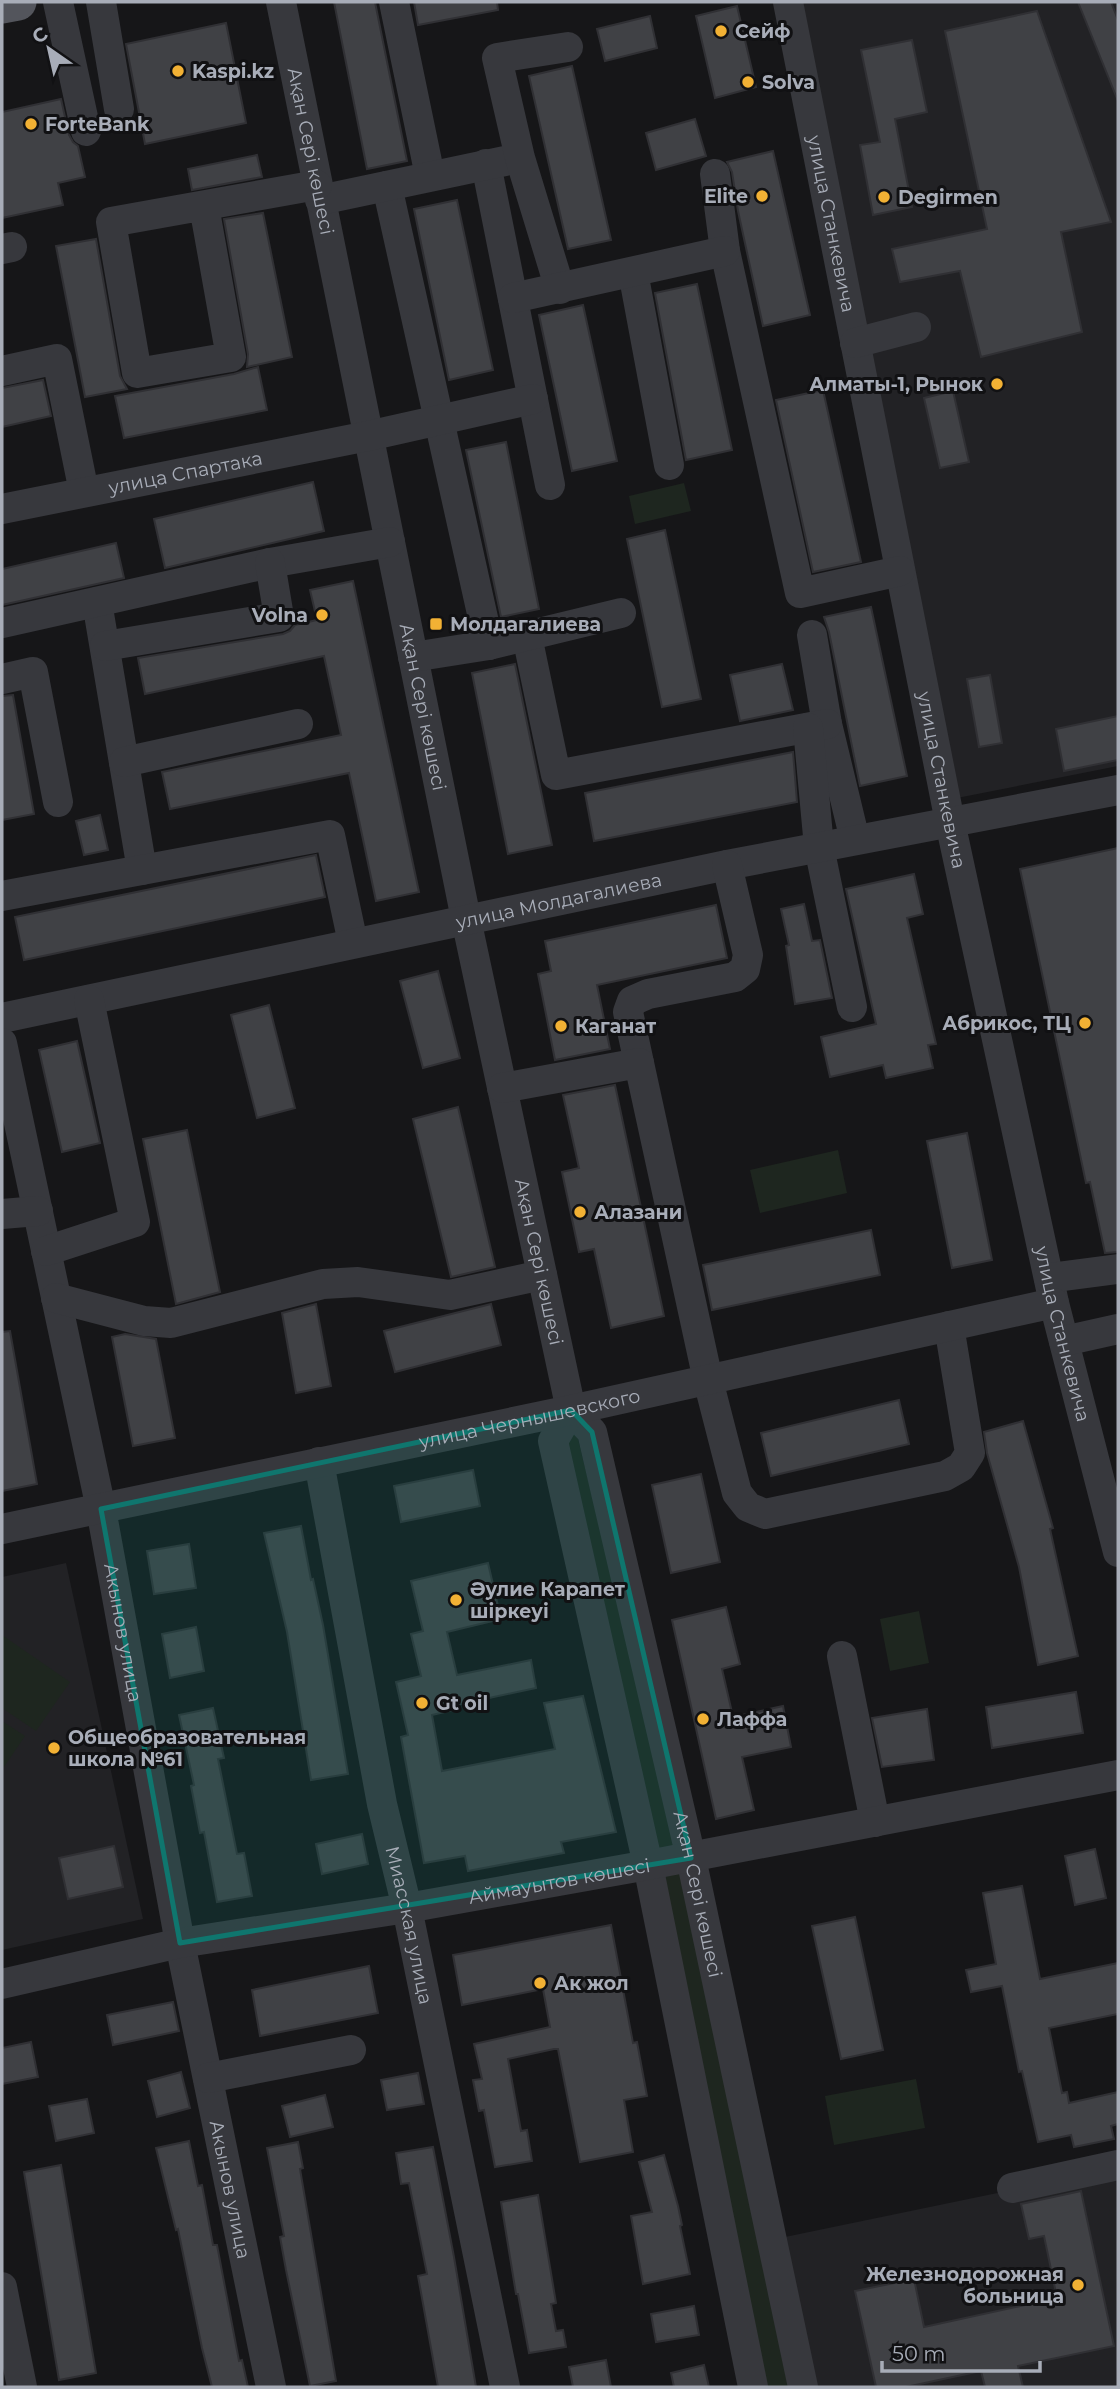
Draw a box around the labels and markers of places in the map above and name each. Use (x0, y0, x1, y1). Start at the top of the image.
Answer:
place label: Сейф (735, 20, 790, 43)
marker: Сейф (713, 23, 729, 39)
place label: Kaspi.kz (192, 60, 274, 83)
marker: Kaspi.kz (170, 63, 186, 79)
place label: Solva (762, 71, 815, 94)
marker: Solva (740, 74, 756, 90)
place label: ForteBank (45, 113, 150, 136)
marker: ForteBank (23, 116, 39, 132)
place label: Elite (704, 185, 748, 208)
place label: Degirmen (898, 186, 998, 209)
marker: Elite (754, 188, 770, 204)
marker: Degirmen (876, 189, 892, 205)
place label: Алматы-1, Рынок (809, 373, 984, 396)
marker: Алматы-1, Рынок (989, 376, 1005, 392)
place label: Volna (251, 604, 308, 627)
marker: Volna (314, 607, 330, 623)
place label: Молдагалиева (450, 613, 601, 636)
marker: Молдагалиева (428, 616, 444, 632)
place label: Абрикос, ТЦ (942, 1012, 1071, 1035)
place label: Каганат (575, 1015, 657, 1038)
marker: Абрикос, ТЦ (1077, 1015, 1093, 1031)
marker: Каганат (553, 1018, 569, 1034)
place label: Алазани (594, 1201, 682, 1224)
marker: Алазани (572, 1204, 588, 1220)
place label: Әулие Карапет шіркеуі (470, 1578, 626, 1623)
marker: Әулие Карапет шіркеуі (448, 1592, 464, 1608)
place label: Gt oil (436, 1692, 488, 1715)
marker: Gt oil (414, 1695, 430, 1711)
place label: Лаффа (717, 1708, 787, 1731)
marker: Лаффа (695, 1711, 711, 1727)
place label: Общеобразовательная школа №61 (68, 1726, 306, 1771)
marker: Общеобразовательная школа №61 (46, 1740, 62, 1756)
place label: Ак жол (554, 1972, 629, 1995)
marker: Ак жол (532, 1975, 548, 1991)
place label: Железнодорожная больница (866, 2263, 1064, 2308)
marker: Железнодорожная больница (1070, 2277, 1086, 2293)

